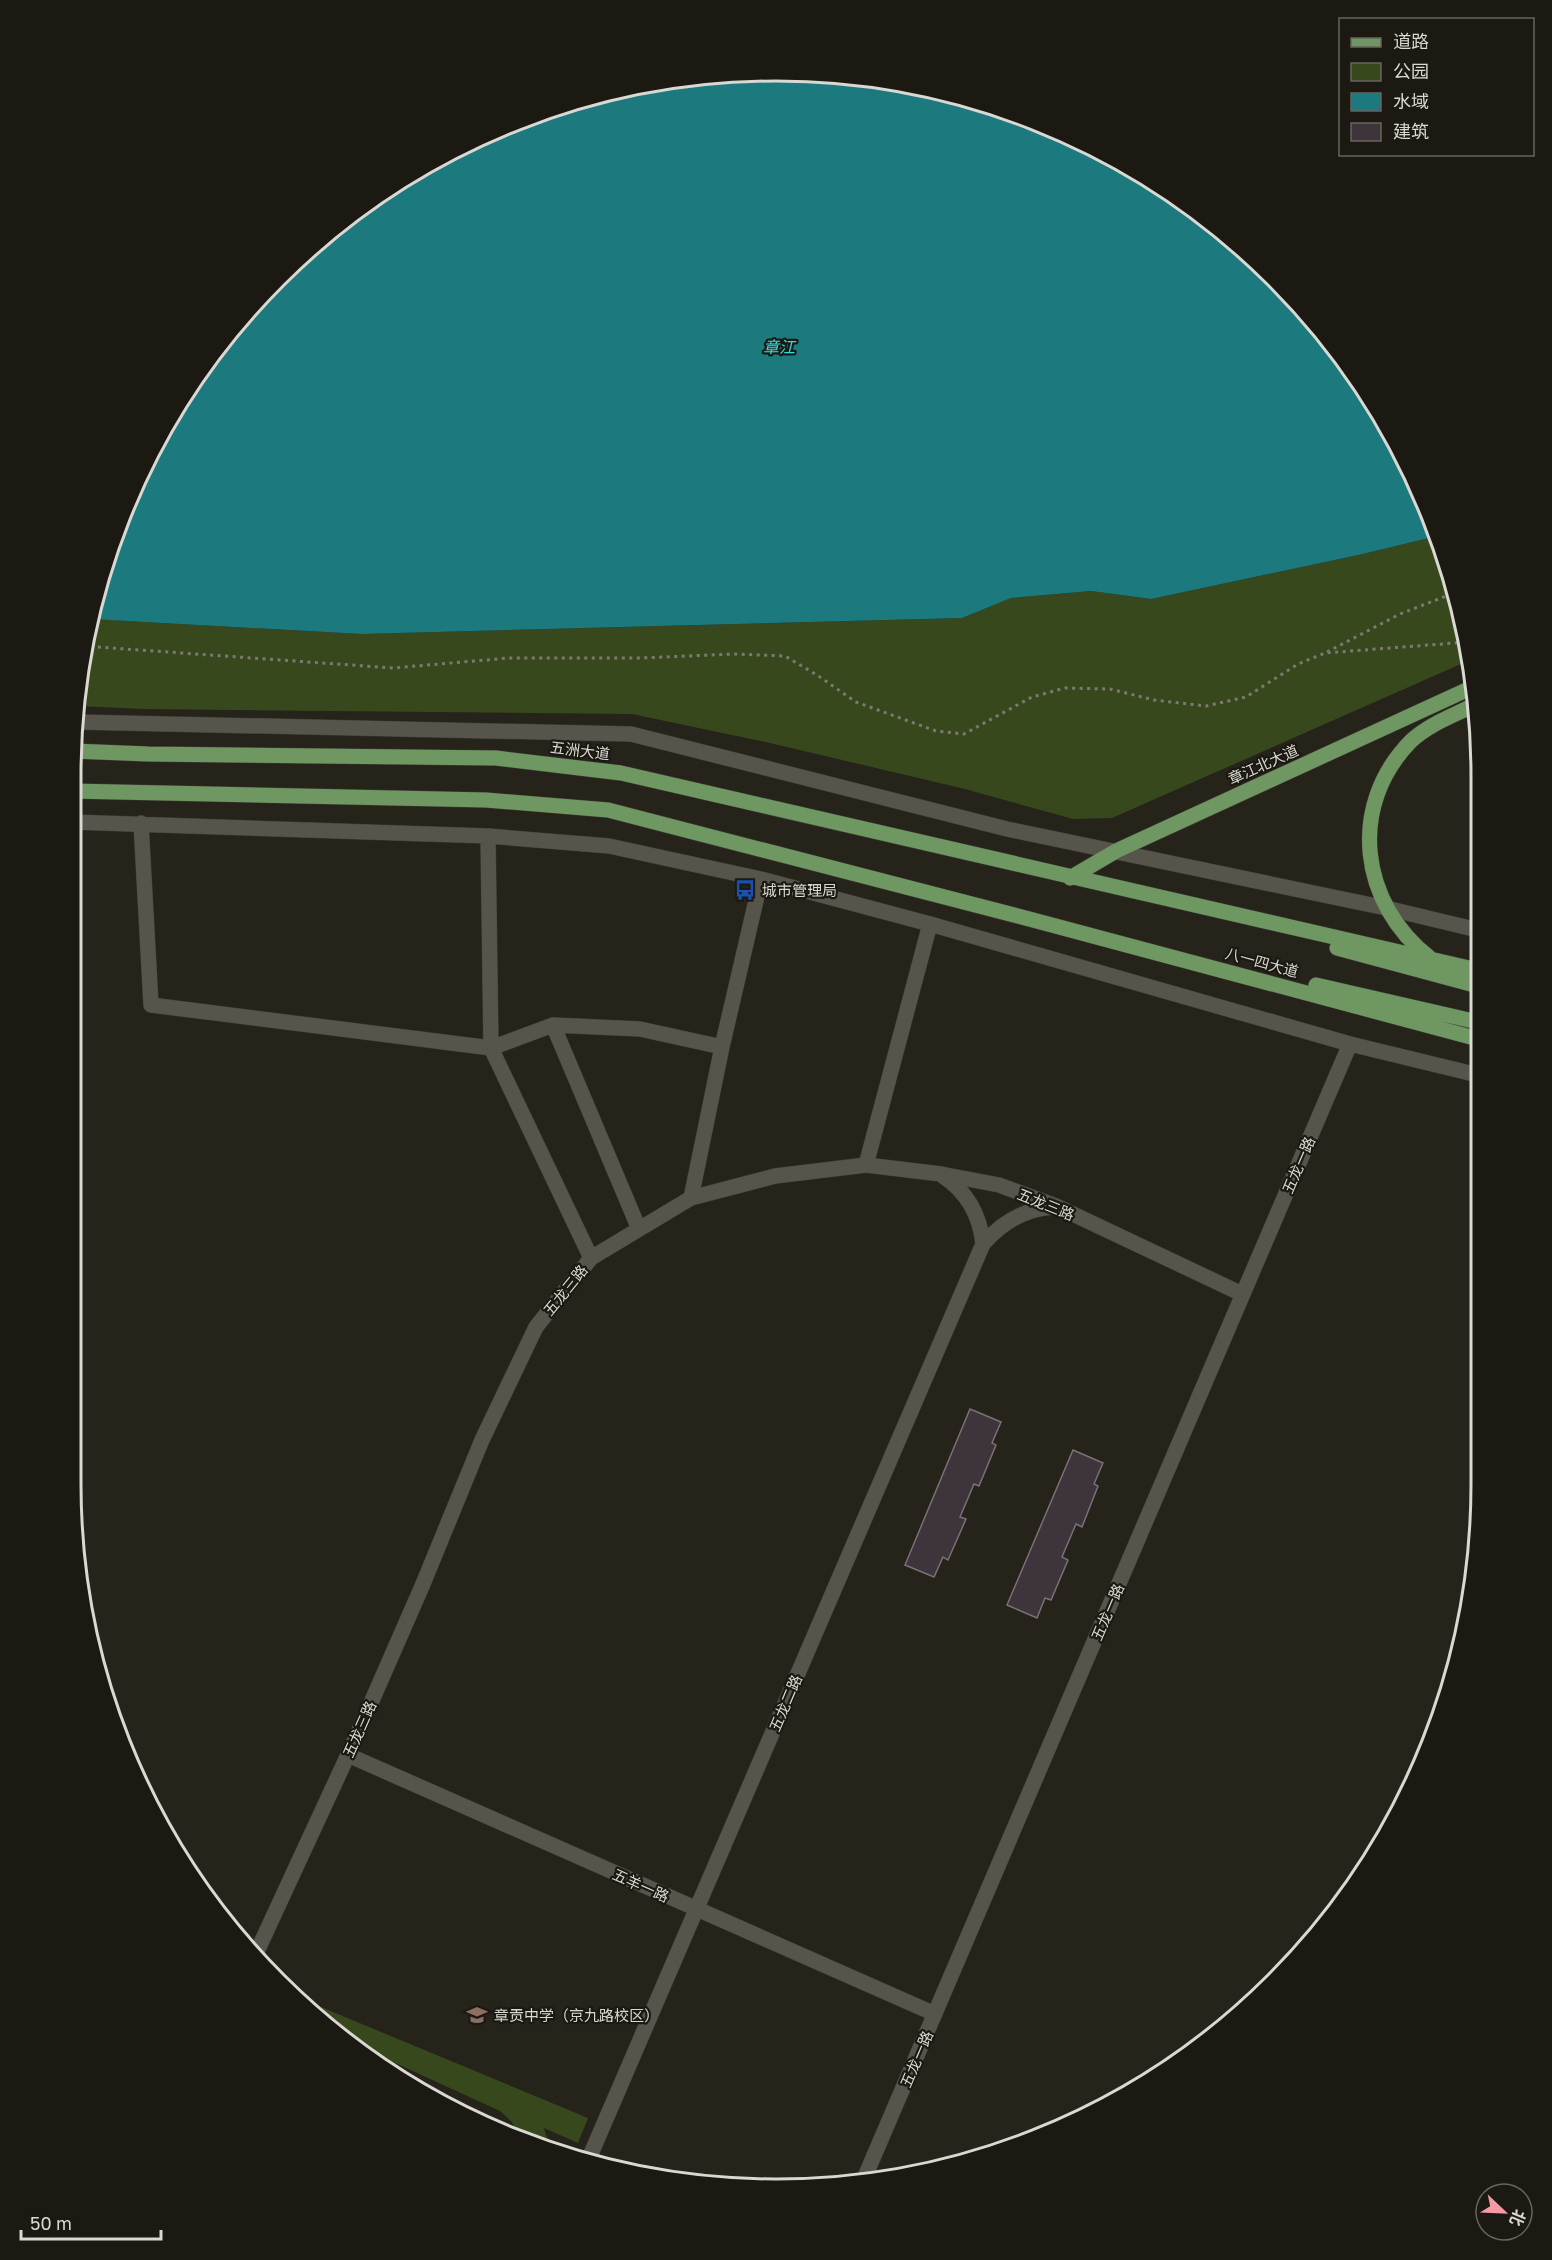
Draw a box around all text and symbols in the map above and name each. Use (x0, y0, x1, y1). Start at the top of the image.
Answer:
legend (1339, 18, 1534, 156)
text: 道路 (1393, 30, 1429, 52)
text: 公园 (1393, 60, 1429, 82)
text: 水域 (1393, 90, 1429, 112)
text: 建筑 (1393, 120, 1429, 142)
water label: 章江 (763, 337, 797, 357)
street label: 五洲大道 (549, 737, 611, 763)
street label: 章江北大道 (1225, 741, 1301, 787)
bus stop icon: 城市管理局 (733, 878, 757, 902)
place label: 城市管理局 (762, 881, 837, 899)
street label: 八一四大道 (1223, 944, 1301, 980)
street label: 五龙一路 (1278, 1134, 1318, 1196)
street label: 五龙三路 (1015, 1184, 1077, 1224)
street label: 五龙三路 (539, 1261, 591, 1319)
street label: 五龙一路 (1087, 1581, 1127, 1643)
street label: 五龙二路 (765, 1672, 805, 1734)
street label: 五龙三路 (339, 1698, 379, 1760)
street label: 五羊一路 (610, 1865, 672, 1905)
school or university icon: 章贡中学（京九路校区） (465, 2003, 489, 2027)
place label: 章贡中学（京九路校区） (494, 2006, 659, 2024)
street label: 五龙一路 (896, 2028, 936, 2090)
north arrow (1474, 2182, 1534, 2242)
scale bar (21, 2203, 160, 2241)
text: 北 (1505, 2207, 1530, 2229)
text: 50 m (30, 2212, 72, 2234)

